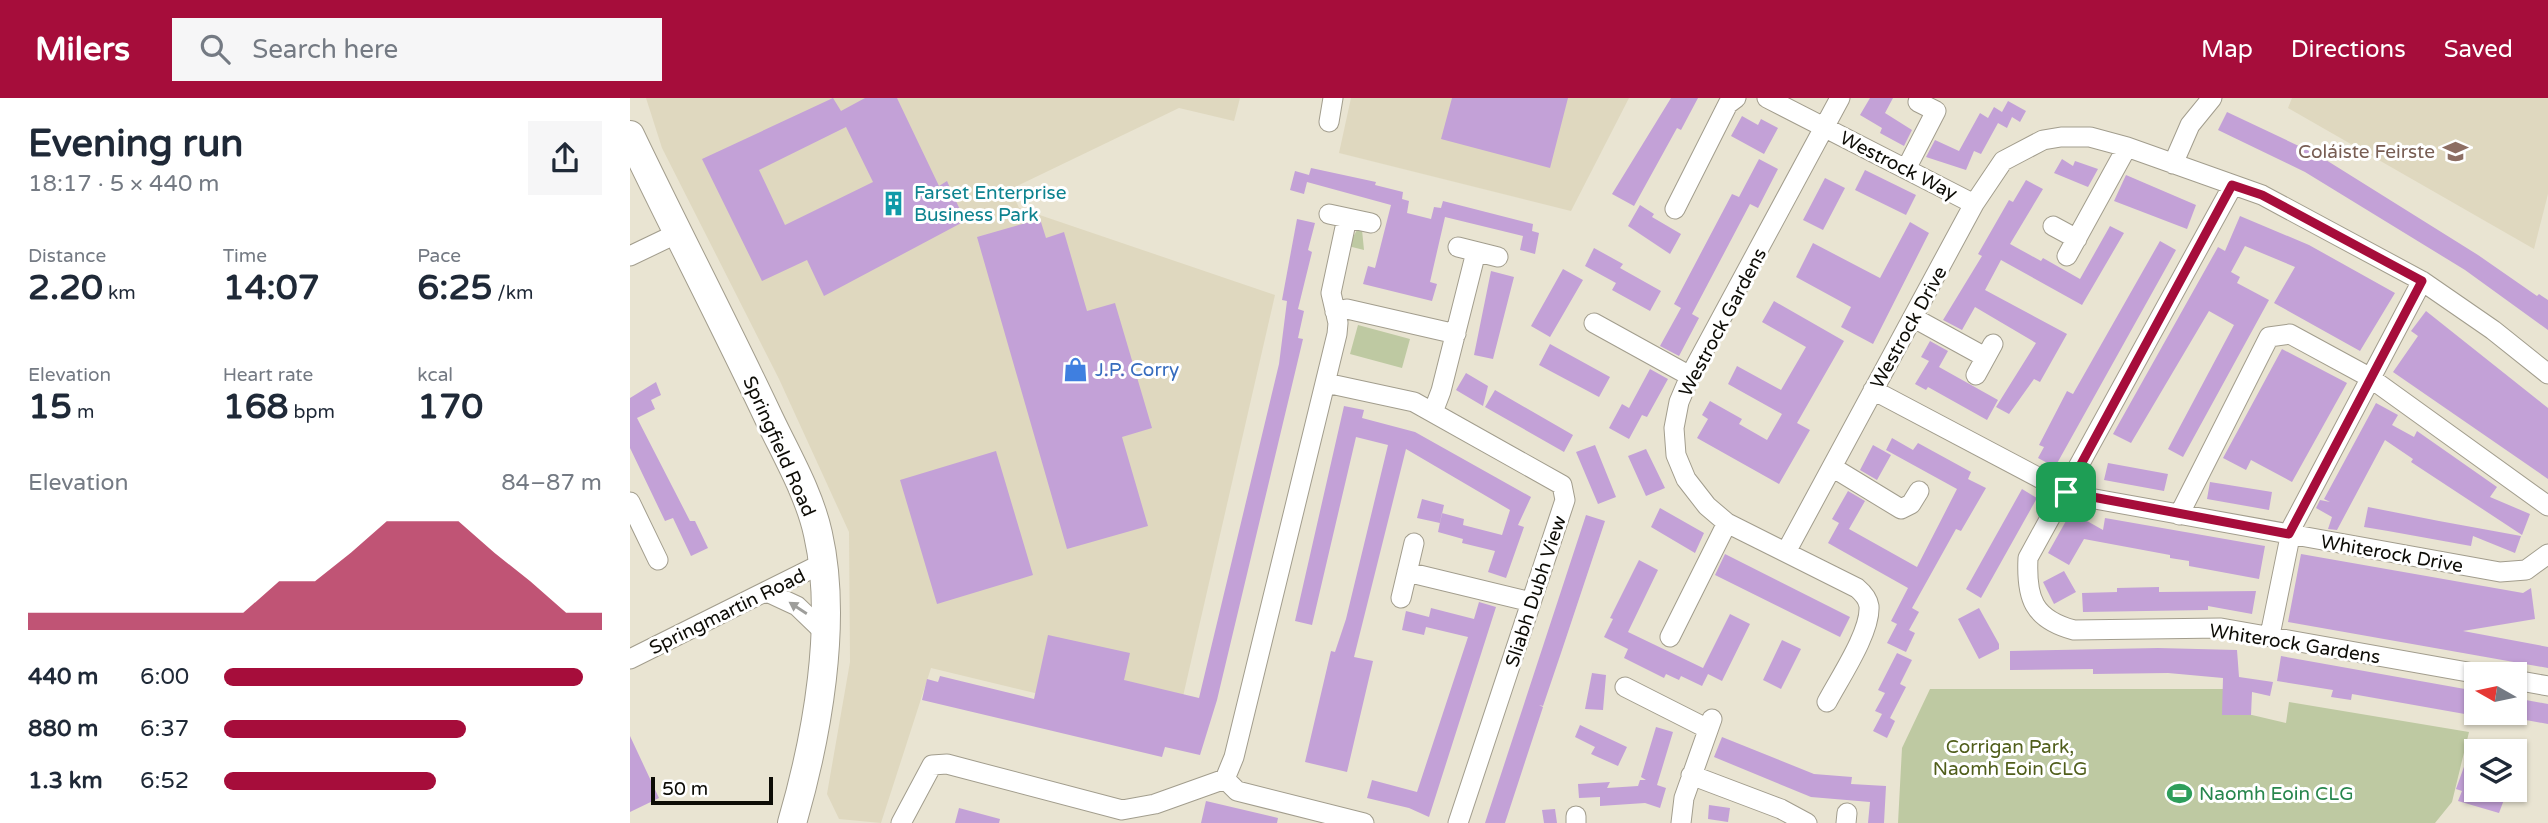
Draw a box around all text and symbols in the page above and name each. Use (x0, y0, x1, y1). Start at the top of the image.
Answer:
search box (172, 18, 662, 81)
text: Milers (35, 30, 130, 69)
icon: search (196, 30, 234, 68)
text: Search here (252, 34, 398, 65)
text: Map (2201, 35, 2253, 64)
text: Directions (2291, 35, 2406, 64)
text: Saved (2444, 35, 2513, 64)
text: Evening run (28, 121, 243, 167)
button: share (528, 121, 602, 195)
street label: Westrock Way (1836, 127, 1961, 205)
school or university icon: Coláiste Feirste (2441, 137, 2469, 165)
place label: Coláiste Feirste (2298, 141, 2435, 163)
text: 18:17 · 5 × 440 m (28, 170, 219, 198)
place label: Farset Enterprise Business Park (914, 182, 1067, 226)
building icon: Farset Enterprise Business Park (880, 189, 908, 217)
text: Distance (28, 245, 106, 267)
text: Time (223, 245, 267, 267)
text: Pace (417, 245, 461, 267)
street label: Westrock Gardens (1674, 245, 1771, 400)
street label: Westrock Drive (1866, 263, 1952, 392)
text: 2.20 (28, 267, 103, 309)
text: 14:07 (223, 267, 320, 309)
text: 6:25 (417, 267, 492, 309)
text: km (103, 282, 136, 304)
text: /km (492, 282, 534, 304)
shop icon: J.P. Corry (1061, 355, 1089, 383)
place label: J.P. Corry (1095, 359, 1179, 381)
text: Elevation (28, 364, 111, 386)
text: Heart rate (223, 364, 313, 386)
text: kcal (417, 364, 453, 386)
street label: Springfield Road (738, 373, 820, 520)
text: 15 (28, 386, 72, 428)
text: 168 (223, 386, 289, 428)
text: 170 (417, 386, 483, 428)
text: m (72, 401, 94, 423)
text: bpm (289, 401, 335, 423)
pin (2036, 462, 2096, 522)
text: Elevation (28, 469, 129, 497)
text: 84–87 m (501, 469, 602, 497)
icon: arrive (2047, 473, 2085, 511)
street label: Sliabh Dubh View (1501, 513, 1571, 670)
street label: Whiterock Drive (2319, 531, 2465, 577)
street label: Springmartin Road (646, 565, 809, 659)
one-way arrow (788, 602, 808, 615)
street label: Whiterock Gardens (2208, 620, 2382, 668)
north arrow (2464, 662, 2527, 724)
map controls (2464, 662, 2527, 802)
text: 440 m (28, 663, 98, 691)
text: 6:00 (140, 663, 189, 691)
text: 880 m (28, 715, 98, 743)
text: 6:37 (140, 715, 189, 743)
park label: Corrigan Park, Naomh Eoin CLG (1933, 736, 2087, 780)
button: layers (2464, 739, 2527, 802)
text: 1.3 km (28, 767, 103, 795)
text: 6:52 (140, 767, 189, 795)
scale bar (651, 774, 774, 806)
text: 50 m (662, 778, 708, 800)
sports icon: Naomh Eoin CLG (2165, 779, 2193, 807)
place label: Naomh Eoin CLG (2199, 783, 2354, 805)

